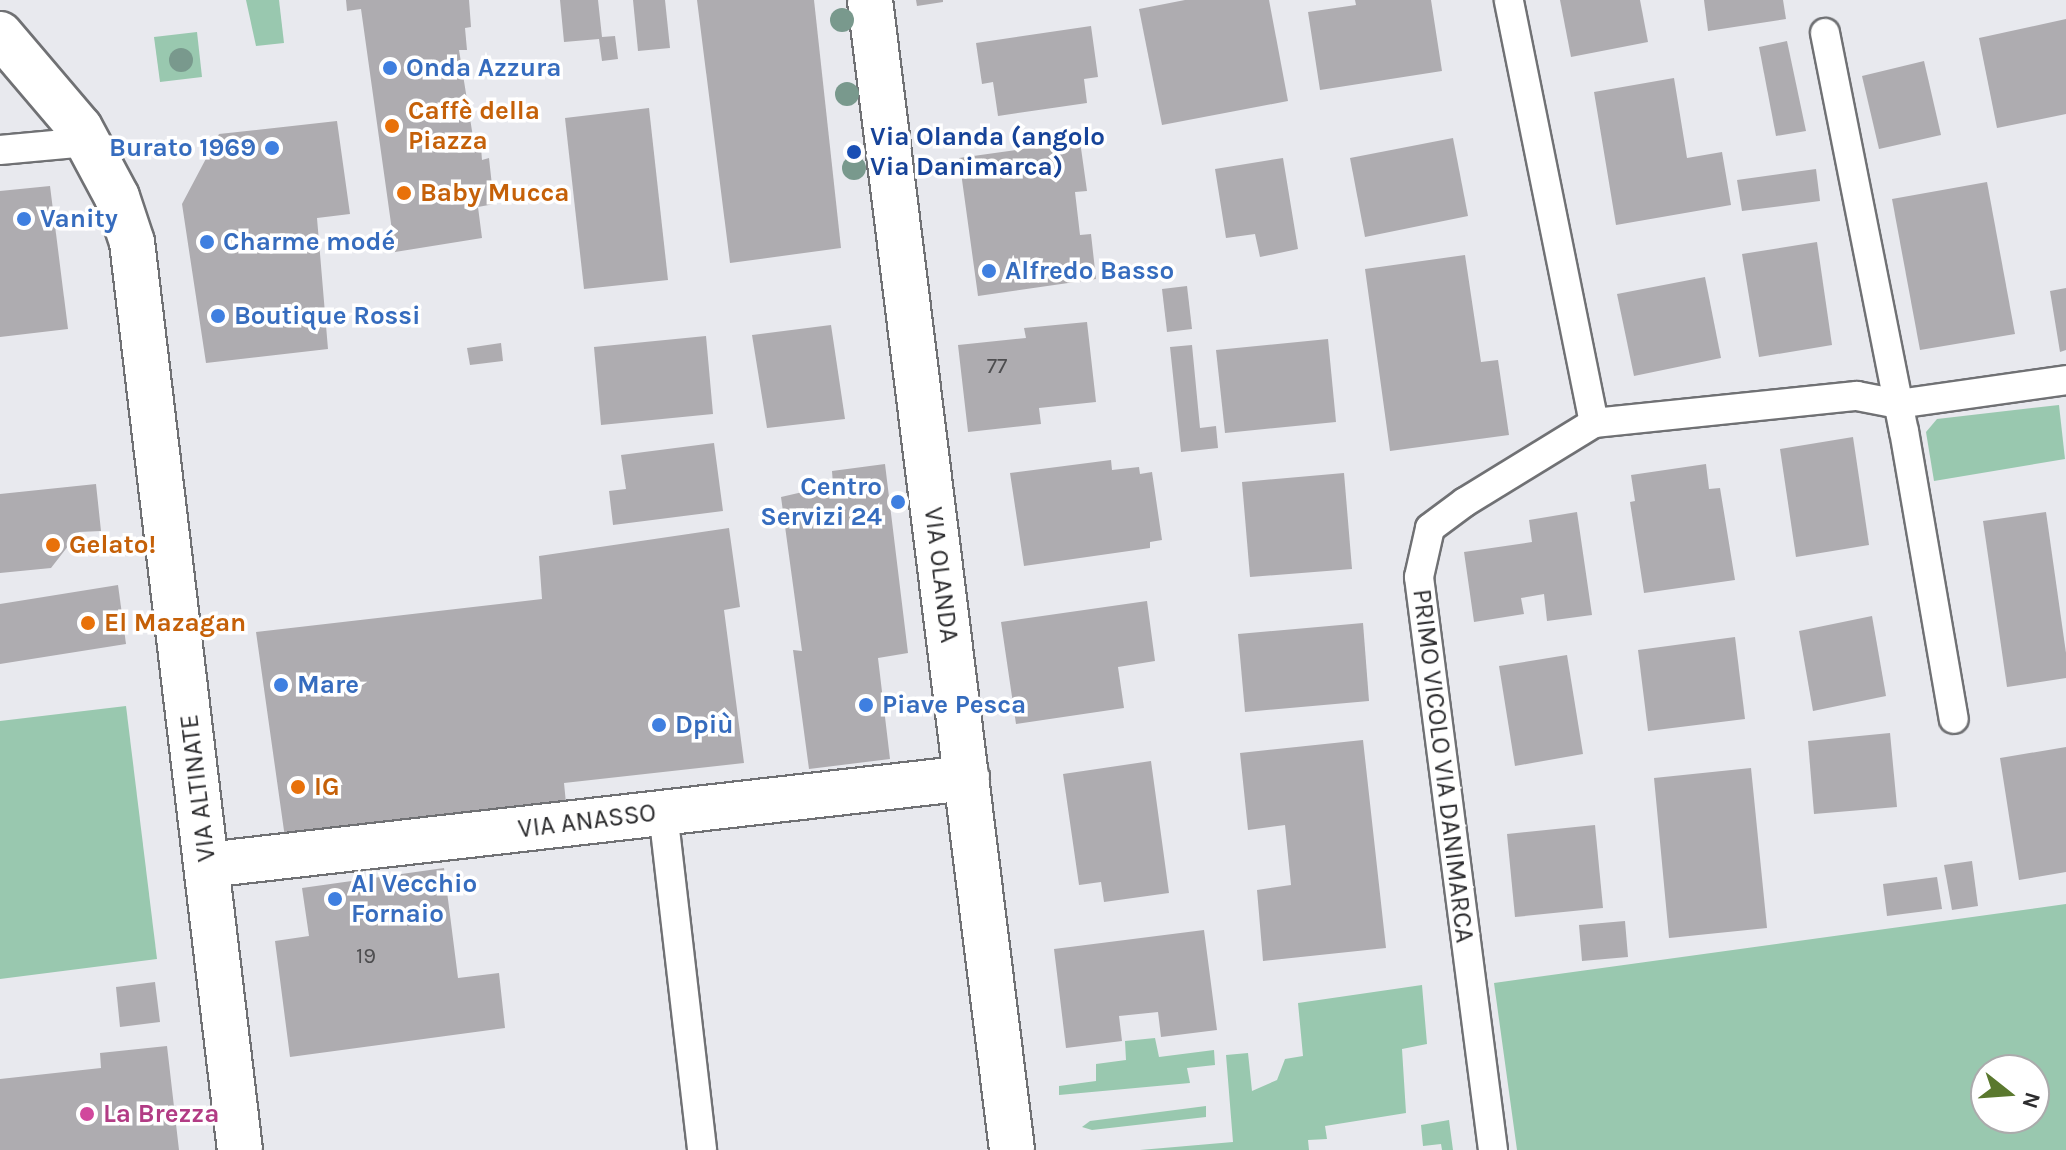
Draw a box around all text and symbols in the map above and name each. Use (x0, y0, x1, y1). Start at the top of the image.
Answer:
place label: Onda Azzura (406, 52, 561, 84)
marker: Onda Azzura (381, 59, 399, 77)
place label: Caffè della Piazza (408, 95, 540, 156)
marker: Caffè della Piazza (383, 117, 401, 135)
place label: Via Olanda (angolo Via Danimarca) (870, 121, 1105, 182)
place label: Burato 1969 (109, 132, 256, 164)
marker: Burato 1969 (263, 139, 281, 157)
marker: Via Olanda (angolo Via Danimarca) (845, 143, 863, 161)
place label: Baby Mucca (420, 177, 569, 209)
marker: Baby Mucca (395, 184, 413, 202)
place label: Vanity (40, 203, 118, 235)
marker: Vanity (15, 210, 33, 228)
place label: Charme modé (223, 226, 395, 258)
marker: Charme modé (198, 233, 216, 251)
place label: Alfredo Basso (1005, 255, 1174, 287)
marker: Alfredo Basso (980, 262, 998, 280)
place label: Boutique Rossi (234, 300, 421, 332)
marker: Boutique Rossi (209, 307, 227, 325)
house number: 77 (987, 354, 1007, 380)
place label: Centro Servizi 24 (760, 471, 882, 532)
marker: Centro Servizi 24 (889, 493, 907, 511)
street label: VIA OLANDA (917, 505, 965, 645)
place label: Gelato! (69, 529, 156, 561)
marker: Gelato! (44, 536, 62, 554)
street label: PRIMO VICOLO VIA DANIMARCA (1406, 587, 1480, 945)
place label: El Mazagan (104, 607, 246, 639)
marker: El Mazagan (79, 614, 97, 632)
place label: Mare (297, 669, 359, 701)
marker: Mare (272, 676, 290, 694)
place label: Piave Pesca (882, 689, 1026, 721)
marker: Piave Pesca (857, 696, 875, 714)
place label: Dpiù (675, 709, 734, 741)
street label: VIA ALTINATE (173, 712, 223, 864)
marker: Dpiù (650, 716, 668, 734)
place label: IG (314, 771, 340, 803)
marker: IG (289, 778, 307, 796)
street label: VIA ANASSO (516, 797, 658, 845)
place label: Al Vecchio Fornaio (351, 868, 477, 930)
marker: Al Vecchio Fornaio (326, 890, 344, 908)
house number: 19 (356, 944, 376, 970)
north arrow (1970, 1054, 2050, 1134)
text: N (2016, 1089, 2046, 1112)
place label: La Brezza (103, 1098, 219, 1130)
marker: La Brezza (78, 1105, 96, 1123)

